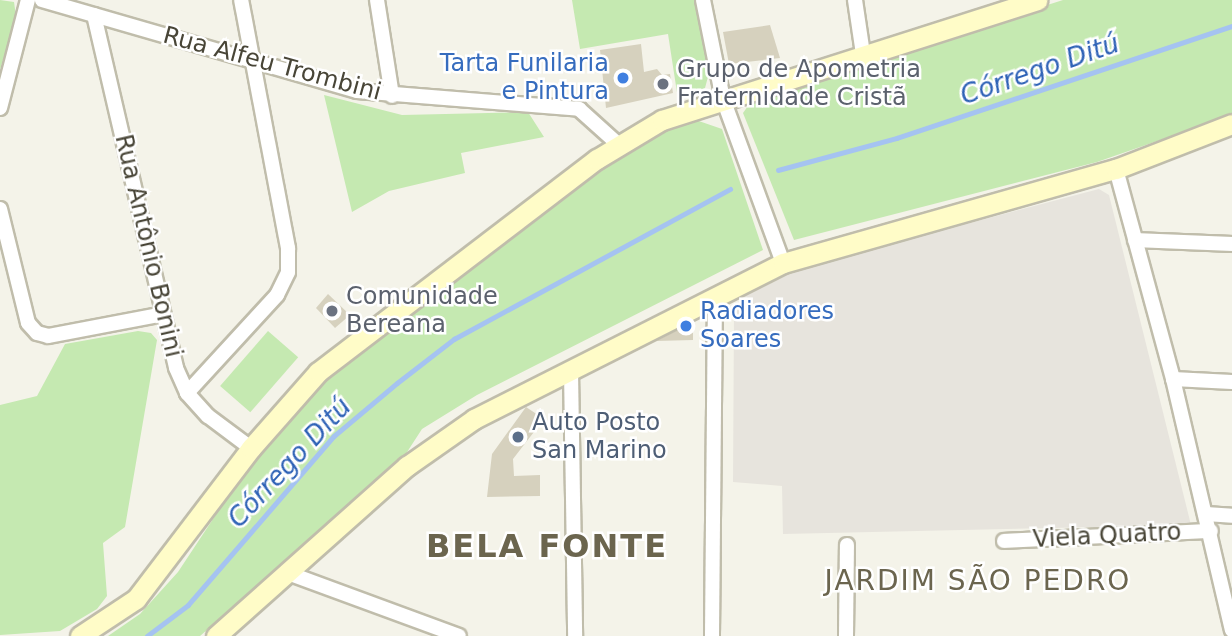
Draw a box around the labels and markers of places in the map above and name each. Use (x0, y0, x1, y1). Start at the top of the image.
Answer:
place label: Tarta Funilaria e Pintura (440, 50, 609, 106)
place label: Grupo de Apometria Fraternidade Cristã (677, 56, 921, 112)
marker: Tarta Funilaria e Pintura (615, 70, 631, 86)
marker: Grupo de Apometria Fraternidade Cristã (655, 76, 671, 92)
place label: Comunidade Bereana (346, 283, 498, 339)
place label: Radiadores Soares (700, 298, 834, 354)
marker: Comunidade Bereana (324, 303, 340, 319)
marker: Radiadores Soares (678, 318, 694, 334)
place label: Auto Posto San Marino (532, 409, 667, 465)
marker: Auto Posto San Marino (510, 429, 526, 445)

